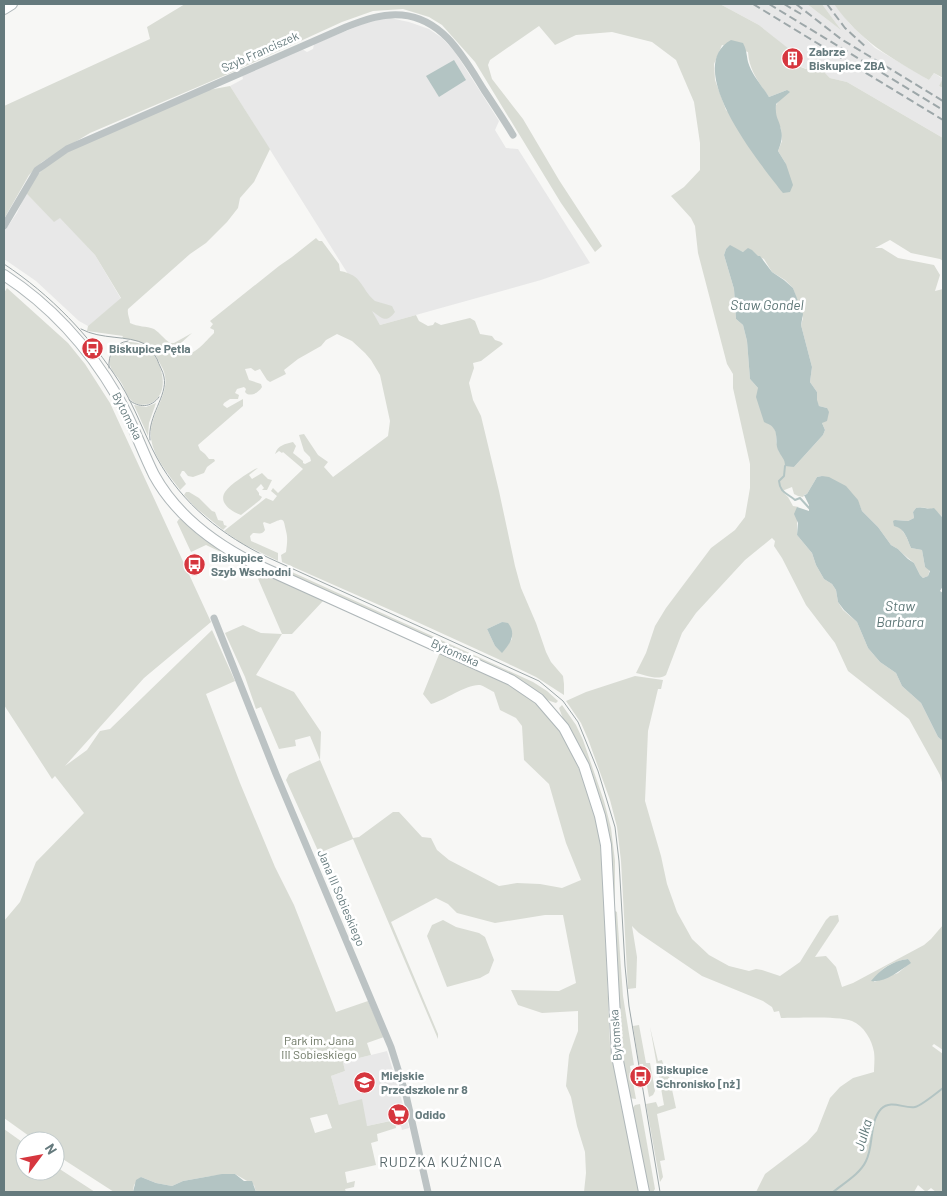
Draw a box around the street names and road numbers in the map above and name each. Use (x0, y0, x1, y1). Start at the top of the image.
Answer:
street label: Szyb Franciszek (219, 28, 300, 74)
street label: Bytomska (110, 389, 146, 442)
street label: Bytomska (429, 635, 482, 669)
street label: Jana III Sobieskiego (315, 847, 369, 948)
street label: Bytomska (606, 1009, 624, 1061)

